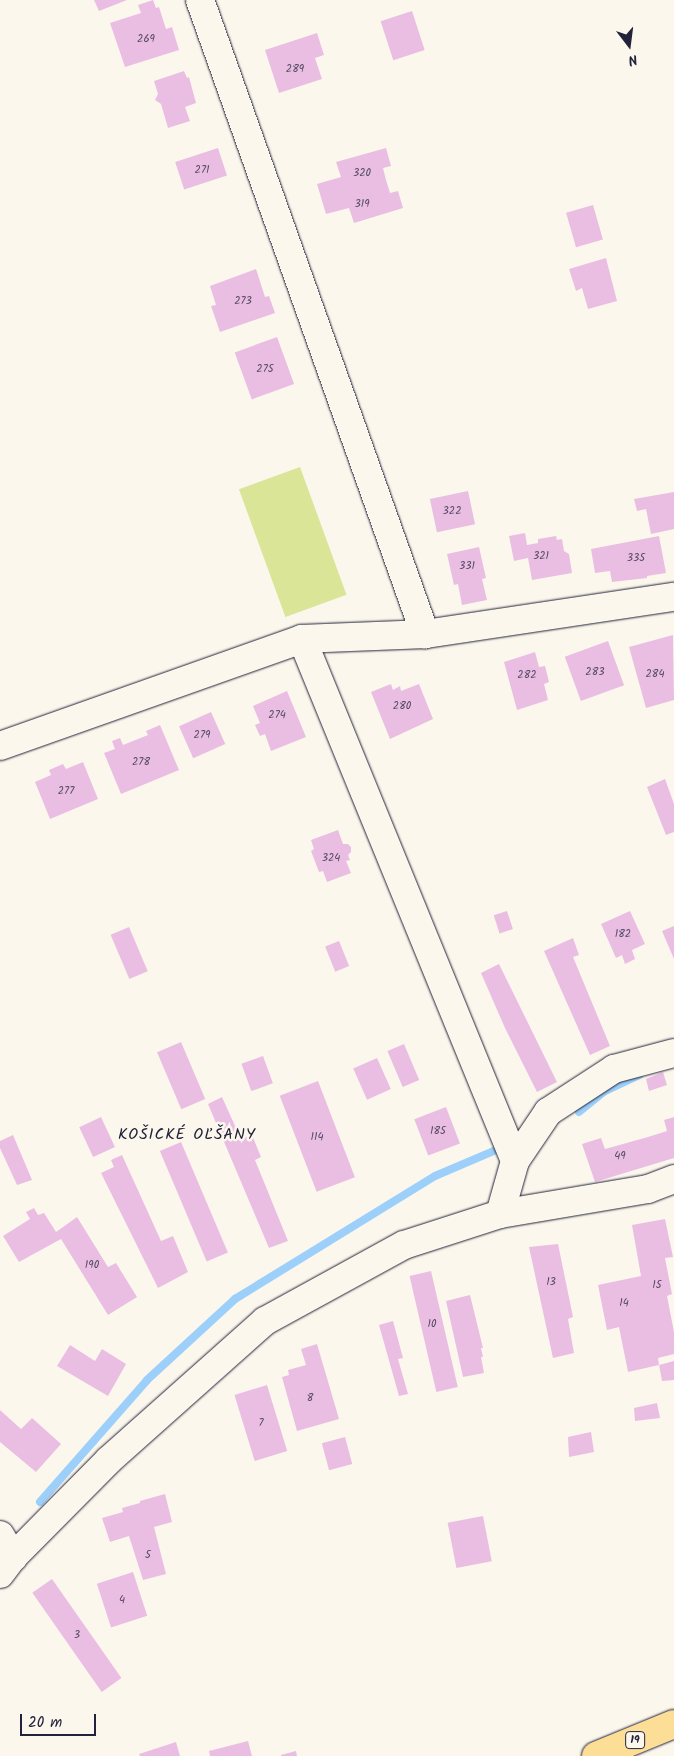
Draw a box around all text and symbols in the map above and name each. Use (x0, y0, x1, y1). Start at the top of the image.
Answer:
north arrow (604, 20, 654, 70)
house number: 269 (137, 32, 155, 46)
text: N (626, 48, 640, 71)
house number: 289 (286, 62, 304, 76)
house number: 271 (195, 163, 209, 177)
house number: 320 (353, 166, 371, 180)
house number: 319 (354, 197, 370, 211)
house number: 273 (234, 294, 252, 308)
house number: 275 (256, 362, 274, 376)
house number: 322 (442, 504, 462, 518)
house number: 321 (533, 549, 549, 563)
house number: 335 (627, 551, 645, 565)
house number: 331 (459, 559, 475, 573)
house number: 283 (585, 665, 605, 679)
house number: 284 (645, 667, 665, 681)
house number: 282 (517, 668, 537, 682)
house number: 280 (393, 699, 411, 713)
house number: 274 (268, 708, 286, 722)
house number: 279 (194, 728, 210, 742)
house number: 278 (132, 755, 150, 769)
house number: 277 (58, 784, 74, 798)
house number: 324 (322, 851, 340, 865)
house number: 182 (615, 927, 631, 941)
house number: 185 (430, 1124, 446, 1138)
district label: KOŠICKÉ OĽŠANY (116, 1125, 258, 1145)
house number: 114 (311, 1130, 323, 1144)
house number: 49 (614, 1149, 626, 1163)
house number: 190 (85, 1258, 99, 1272)
house number: 13 (546, 1275, 556, 1289)
house number: 15 (652, 1278, 662, 1292)
house number: 14 (619, 1296, 629, 1310)
house number: 10 (428, 1317, 436, 1331)
house number: 8 (307, 1391, 313, 1405)
house number: 7 (258, 1416, 264, 1430)
house number: 5 (145, 1548, 151, 1562)
house number: 4 (119, 1593, 125, 1607)
house number: 3 (74, 1628, 80, 1642)
scale bar (22, 1704, 99, 1736)
text: 20 m (28, 1711, 62, 1735)
road number: 19 (625, 1730, 645, 1750)

